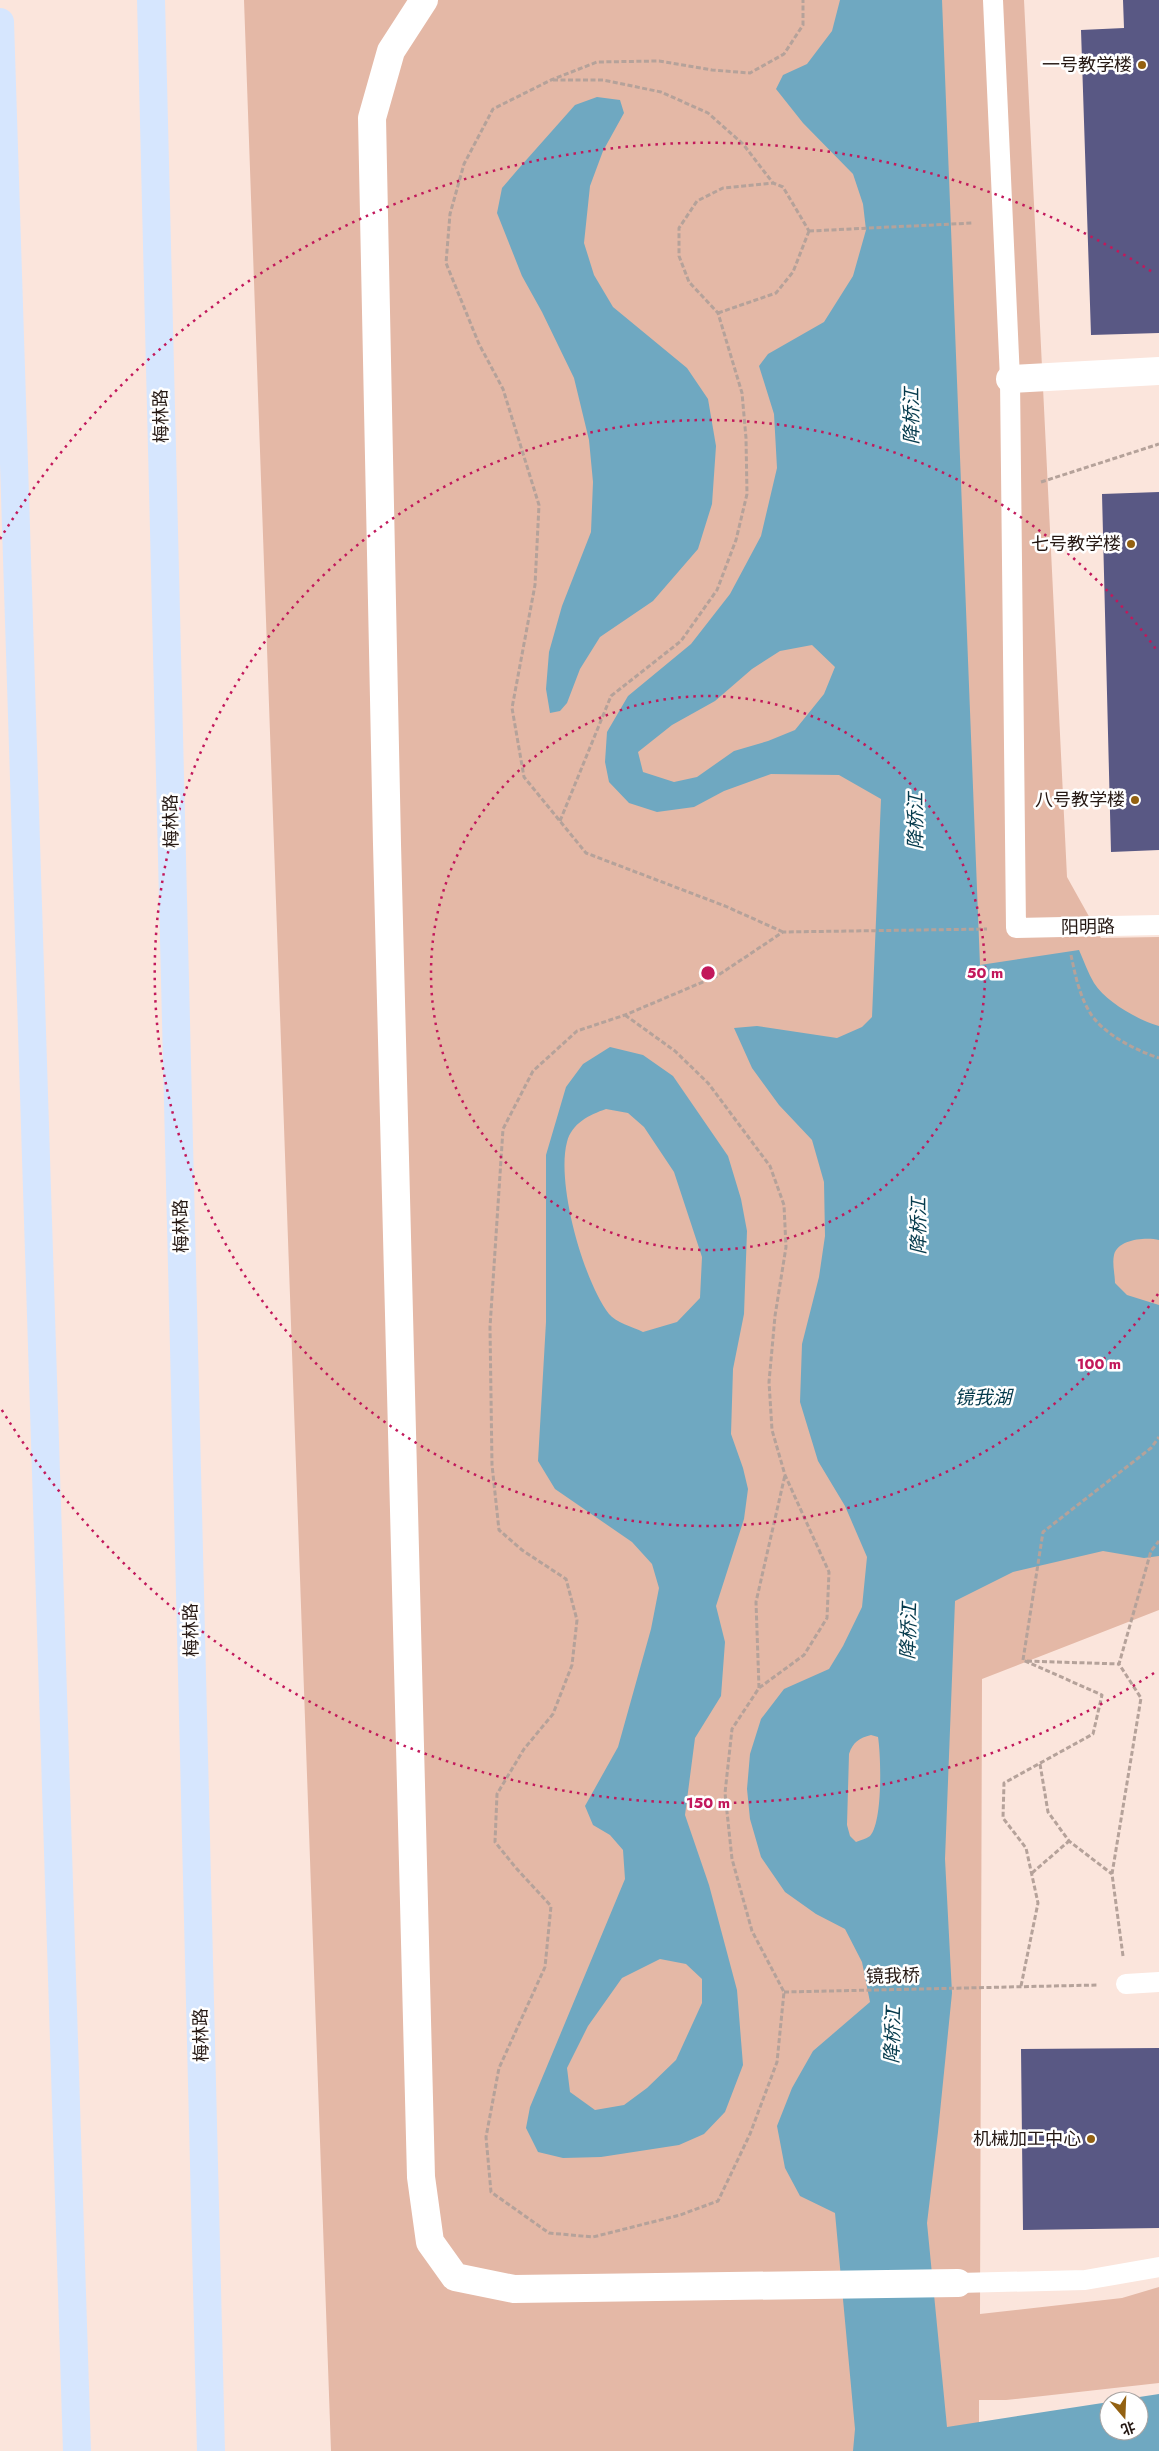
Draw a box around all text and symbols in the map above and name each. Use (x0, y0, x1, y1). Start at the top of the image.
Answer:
place label: 一号教学楼 (1042, 52, 1132, 78)
marker: 一号教学楼 (1136, 59, 1148, 71)
water label: 降桥江 (898, 386, 925, 445)
street label: 梅林路 (148, 389, 174, 443)
place label: 七号教学楼 (1031, 531, 1121, 557)
marker: 七号教学楼 (1125, 538, 1137, 550)
place label: 八号教学楼 (1035, 787, 1125, 813)
water label: 降桥江 (902, 791, 929, 850)
street label: 梅林路 (158, 794, 184, 848)
marker: 八号教学楼 (1129, 794, 1141, 806)
street label: 阳明路 (1061, 914, 1115, 940)
text: 50 m (967, 962, 1003, 984)
centre of rings (699, 964, 717, 982)
water label: 降桥江 (905, 1196, 932, 1255)
street label: 梅林路 (168, 1199, 194, 1253)
text: 100 m (1077, 1353, 1121, 1375)
water label: 镜我湖 (954, 1384, 1014, 1411)
water label: 降桥江 (894, 1600, 923, 1660)
street label: 梅林路 (178, 1603, 204, 1657)
text: 150 m (686, 1792, 730, 1814)
street label: 镜我桥 (866, 1963, 920, 1989)
water label: 降桥江 (878, 2004, 907, 2064)
street label: 梅林路 (188, 2008, 214, 2062)
place label: 机械加工中心 (973, 2126, 1081, 2152)
marker: 机械加工中心 (1085, 2133, 1097, 2145)
north arrow (1099, 2391, 1149, 2441)
text: 北 (1118, 2417, 1138, 2440)

